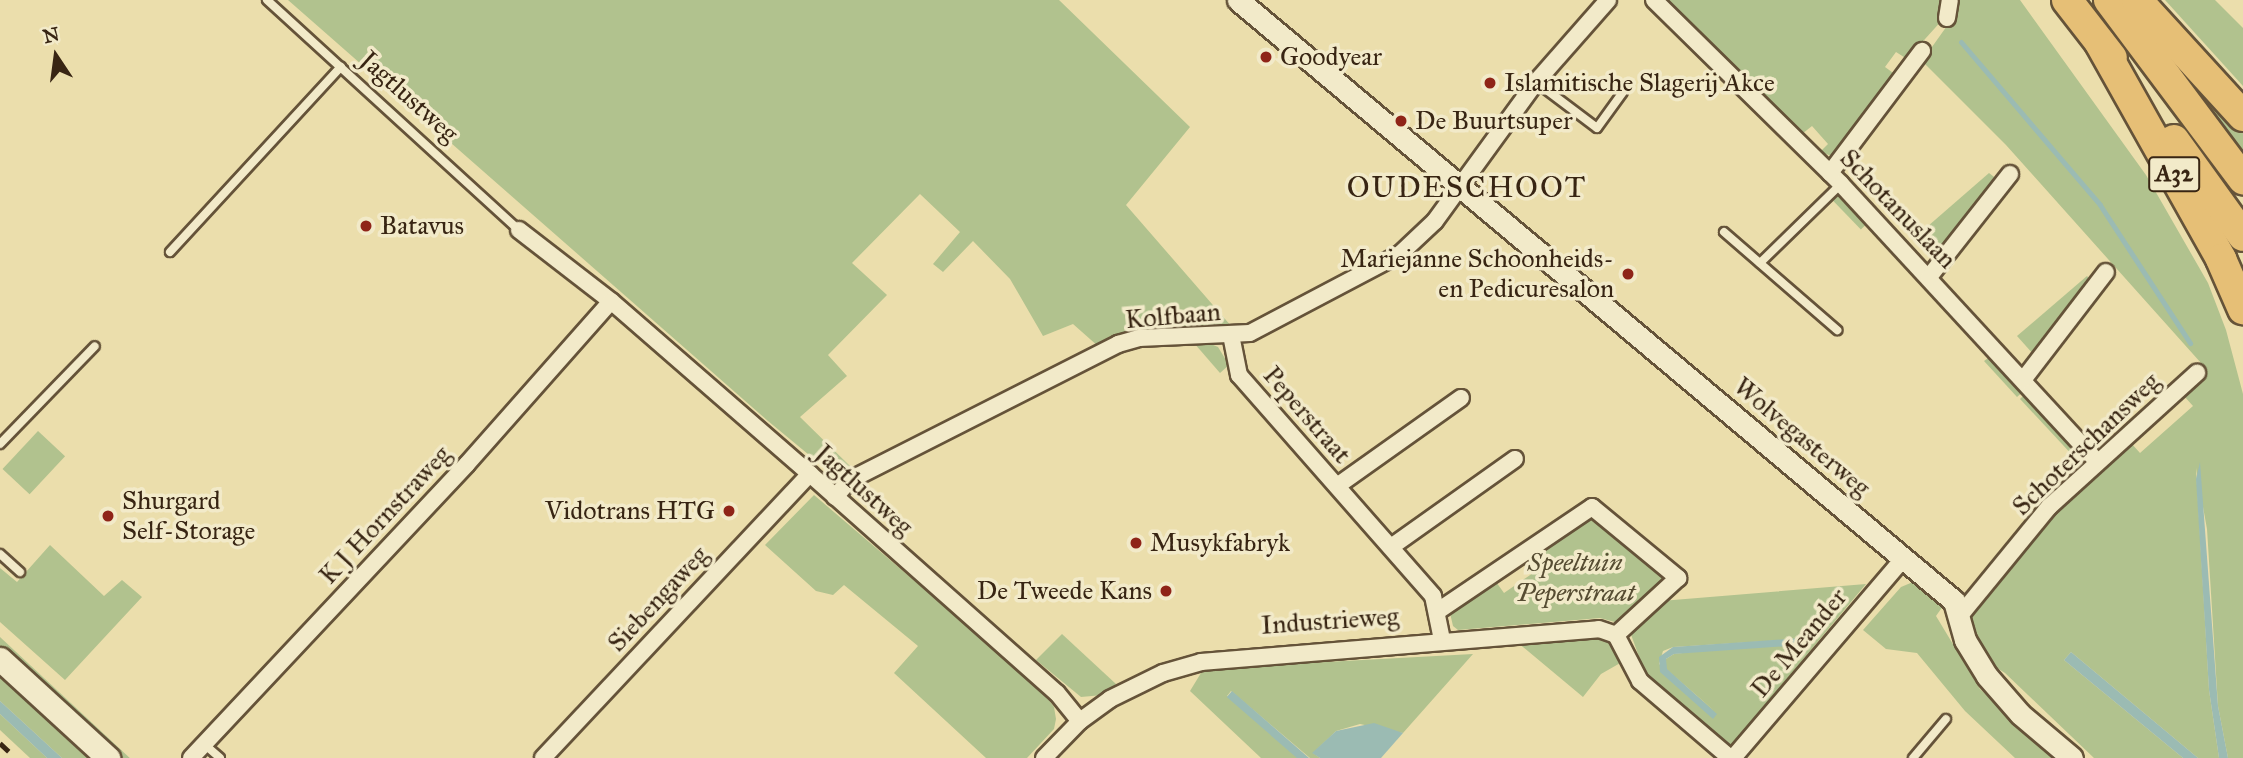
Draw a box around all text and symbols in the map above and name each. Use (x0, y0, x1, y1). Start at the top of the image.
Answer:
north arrow (21, 21, 91, 91)
text: N (41, 22, 62, 48)
place label: Goodyear (1280, 41, 1382, 73)
street label: Jagtlustweg (353, 45, 465, 149)
marker: Goodyear (1258, 49, 1274, 65)
place label: Islamitische Slagerij Akce (1504, 67, 1775, 99)
marker: Islamitische Slagerij Akce (1482, 75, 1498, 91)
place label: De Buurtsuper (1415, 105, 1573, 137)
marker: De Buurtsuper (1393, 113, 1409, 129)
street label: Schotanuslaan (1833, 143, 1963, 275)
road number: A32 (2148, 154, 2200, 194)
district label: OUDESCHOOT (1348, 169, 1586, 205)
place label: Batavus (380, 210, 464, 242)
marker: Batavus (358, 218, 374, 234)
place label: Mariejanne Schoonheids- en Pedicuresalon (1340, 243, 1614, 304)
marker: Mariejanne Schoonheids- en Pedicuresalon (1620, 266, 1636, 282)
street label: Kolfbaan (1124, 296, 1222, 336)
street label: Peperstraat (1256, 360, 1358, 470)
street label: Schoterschansweg (2006, 366, 2166, 522)
street label: Wolvegasterweg (1727, 371, 1877, 503)
street label: Jagtlustweg (808, 438, 920, 542)
street label: K J Hornstraweg (313, 439, 457, 591)
place label: Shurgard Self-Storage (122, 485, 255, 546)
place label: Vidotrans HTG (545, 495, 715, 527)
marker: Vidotrans HTG (721, 503, 737, 519)
marker: Shurgard Self-Storage (100, 508, 116, 524)
place label: Musykfabryk (1150, 527, 1290, 559)
marker: Musykfabryk (1128, 535, 1144, 551)
street label: Siebengaweg (601, 540, 715, 658)
park label: Speeltuin Peperstraat (1515, 547, 1635, 608)
place label: De Tweede Kans (977, 575, 1152, 607)
street label: De Meander (1744, 582, 1854, 704)
marker: De Tweede Kans (1158, 583, 1174, 599)
street label: Industrieweg (1260, 601, 1400, 641)

